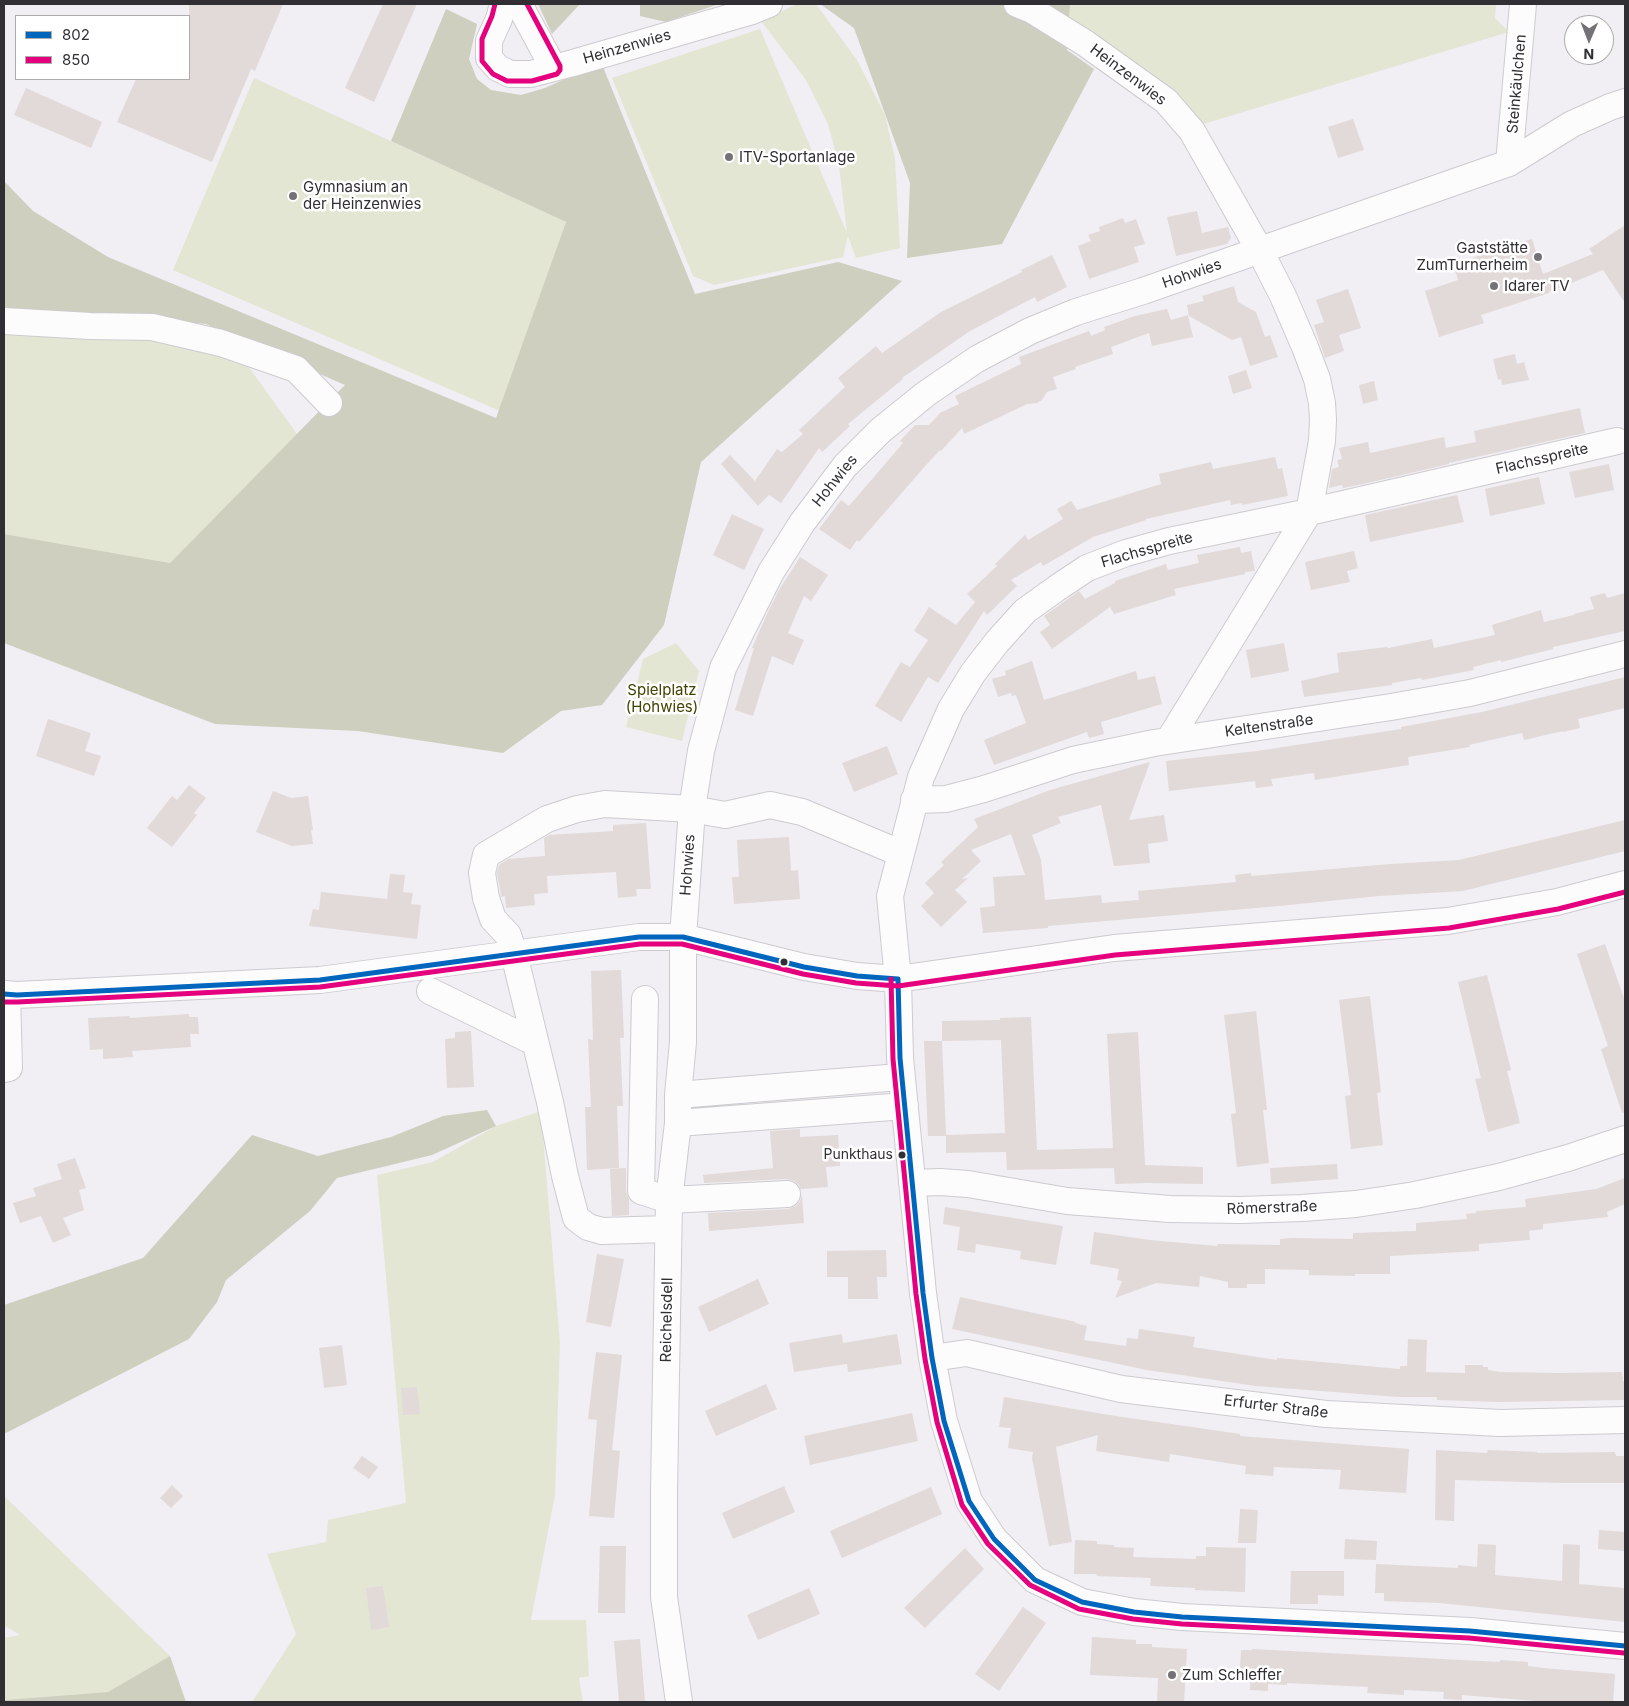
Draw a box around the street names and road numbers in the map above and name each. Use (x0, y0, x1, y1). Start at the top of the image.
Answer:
street label: Heinzenwies (581, 26, 673, 68)
street label: Steinkäulchen (1504, 33, 1530, 135)
street label: Heinzenwies (1086, 41, 1170, 109)
street label: Hohwies (1160, 255, 1224, 293)
street label: Flachsspreite (1494, 440, 1590, 478)
street label: Hohwies (809, 451, 861, 511)
street label: Flachsspreite (1099, 528, 1195, 572)
street label: Keltenstraße (1224, 711, 1314, 741)
street label: Hohwies (677, 834, 699, 896)
street label: Römerstraße (1226, 1197, 1318, 1219)
street label: Reichelsdell (657, 1277, 677, 1363)
street label: Erfurter Straße (1223, 1392, 1329, 1422)

